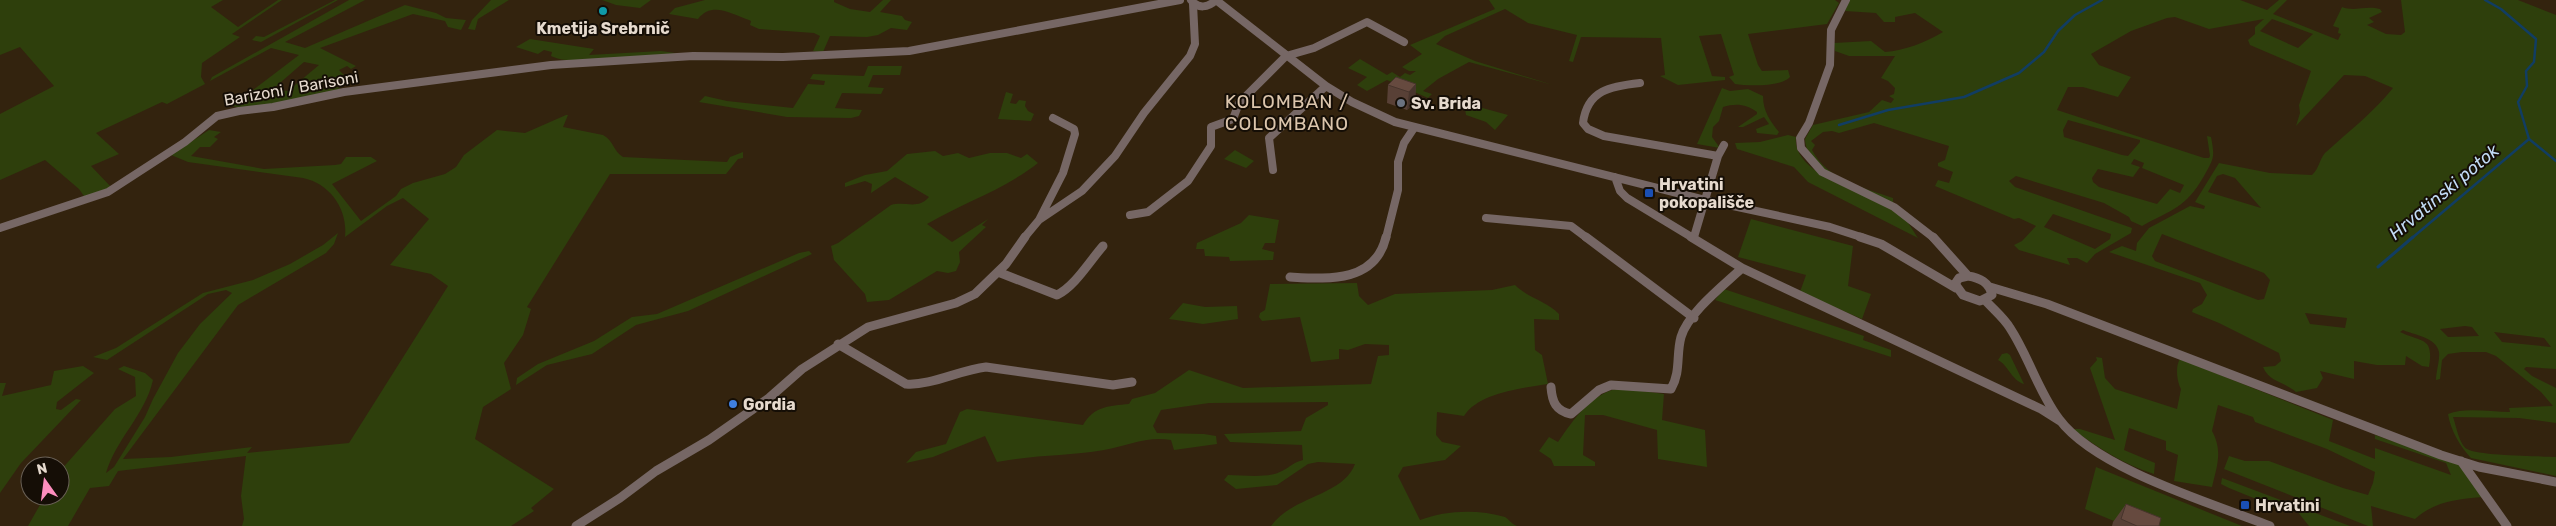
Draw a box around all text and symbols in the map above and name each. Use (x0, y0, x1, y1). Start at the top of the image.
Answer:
marker: Kmetija Srebrnič (597, 5, 609, 17)
place label: Kmetija Srebrnič (536, 19, 670, 38)
street label: Barizoni / Barisoni (222, 67, 360, 110)
district label: KOLOMBAN / COLOMBANO (1225, 90, 1349, 135)
place label: Sv. Brida (1411, 94, 1481, 113)
marker: Sv. Brida (1395, 97, 1407, 109)
water label: Hrvatinski potok (2384, 139, 2504, 244)
place label: Hrvatini pokopališče (1659, 175, 1754, 212)
marker: Hrvatini pokopališče (1643, 187, 1655, 199)
place label: Gordia (743, 395, 796, 414)
marker: Gordia (727, 398, 739, 410)
north arrow (20, 456, 70, 506)
text: N (35, 459, 49, 478)
place label: Hrvatini (2255, 496, 2320, 515)
marker: Hrvatini (2239, 499, 2251, 511)

